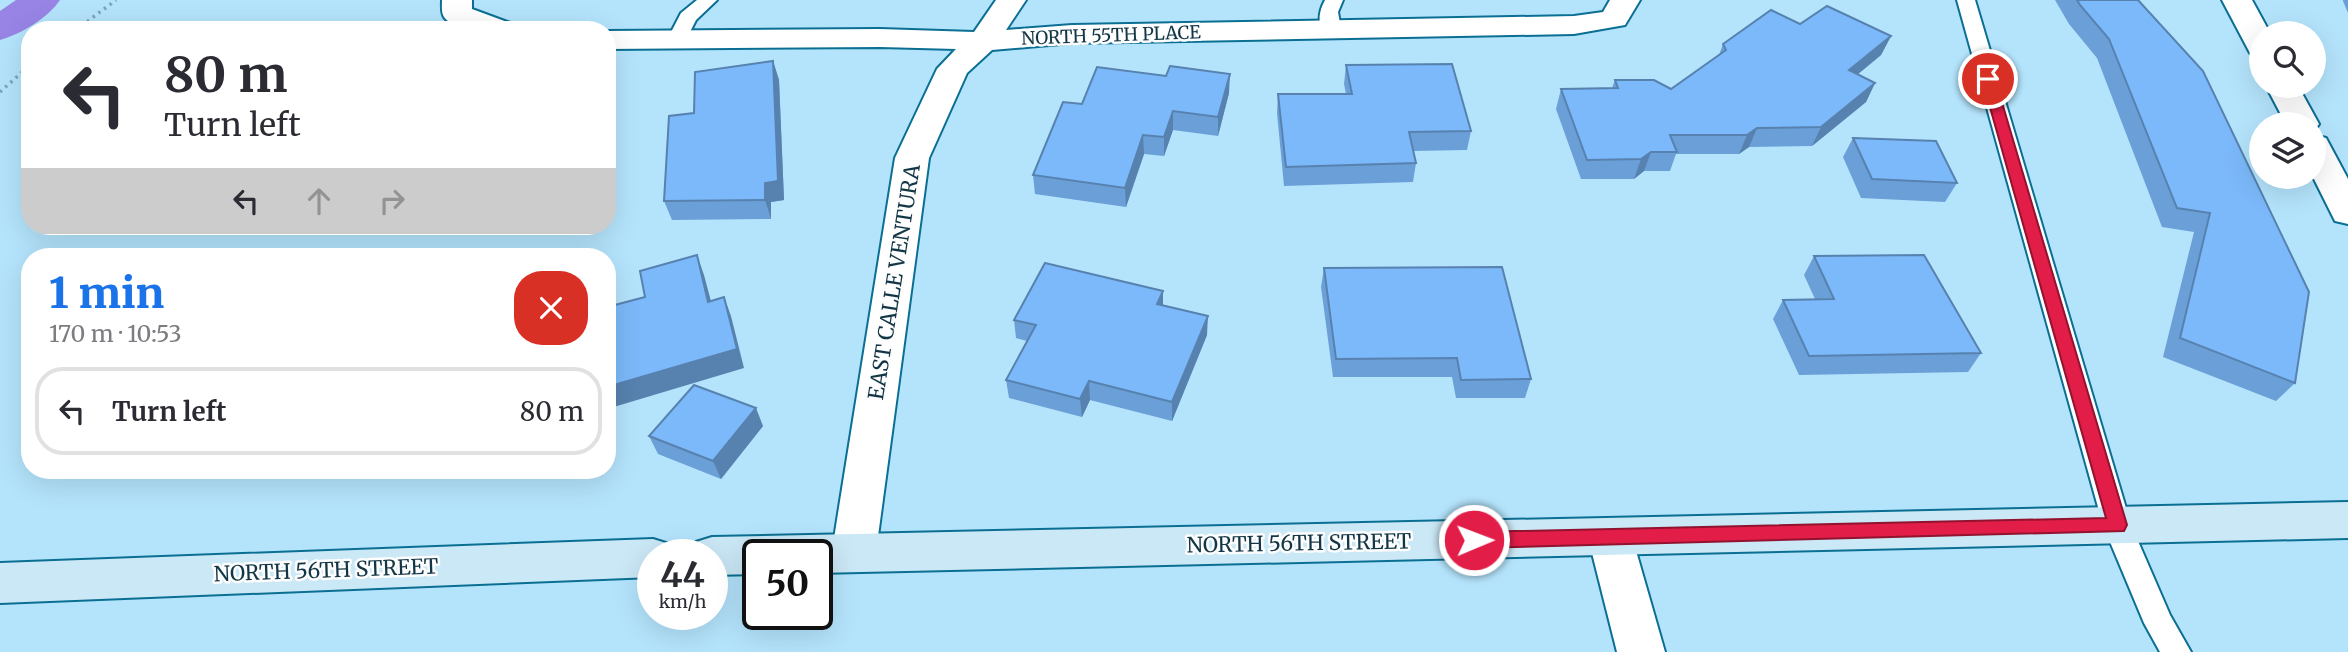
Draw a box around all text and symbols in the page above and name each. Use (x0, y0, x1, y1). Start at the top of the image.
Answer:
street label: NORTH 55TH PLACE (1021, 20, 1202, 50)
map controls (2249, 21, 2326, 189)
button: search (2249, 21, 2326, 98)
text: 80 m (164, 44, 287, 105)
icon: left (49, 49, 140, 140)
pin (1958, 49, 2018, 109)
icon: arrive (1969, 60, 2007, 98)
text: Turn left (164, 105, 301, 145)
button: layers (2249, 112, 2326, 189)
street label: EAST CALLE VENTURA (862, 162, 926, 402)
icon: left (227, 182, 265, 220)
icon: ahead (300, 182, 338, 220)
icon: right (373, 182, 411, 220)
text: 1 min (49, 267, 164, 319)
button: close (514, 271, 588, 345)
text: 170 m · 10:53 (49, 319, 182, 348)
icon: left (53, 392, 91, 430)
text: Turn left (112, 395, 226, 428)
text: 80 m (520, 395, 584, 428)
position arrow (1437, 503, 1511, 577)
street label: NORTH 56TH STREET (1186, 528, 1412, 558)
speed limit sign: 50 (742, 539, 833, 630)
street label: NORTH 56TH STREET (213, 553, 439, 587)
text: 44 (660, 553, 705, 597)
text: km/h (659, 590, 706, 613)

